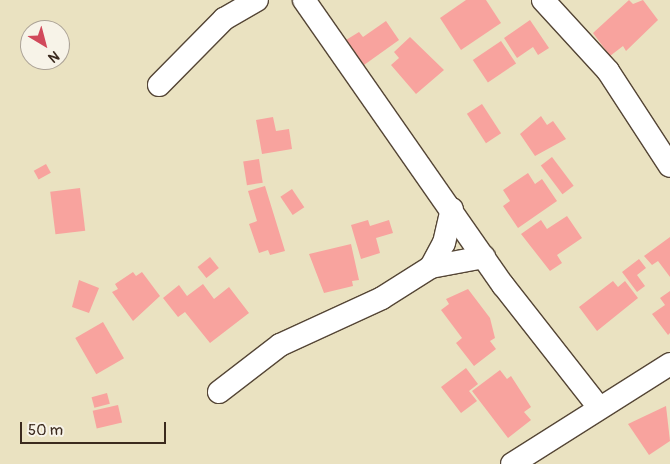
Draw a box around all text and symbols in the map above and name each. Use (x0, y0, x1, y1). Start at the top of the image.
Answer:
north arrow (20, 20, 70, 70)
text: N (45, 47, 63, 66)
scale bar (22, 412, 169, 444)
text: 50 m (28, 421, 63, 440)

